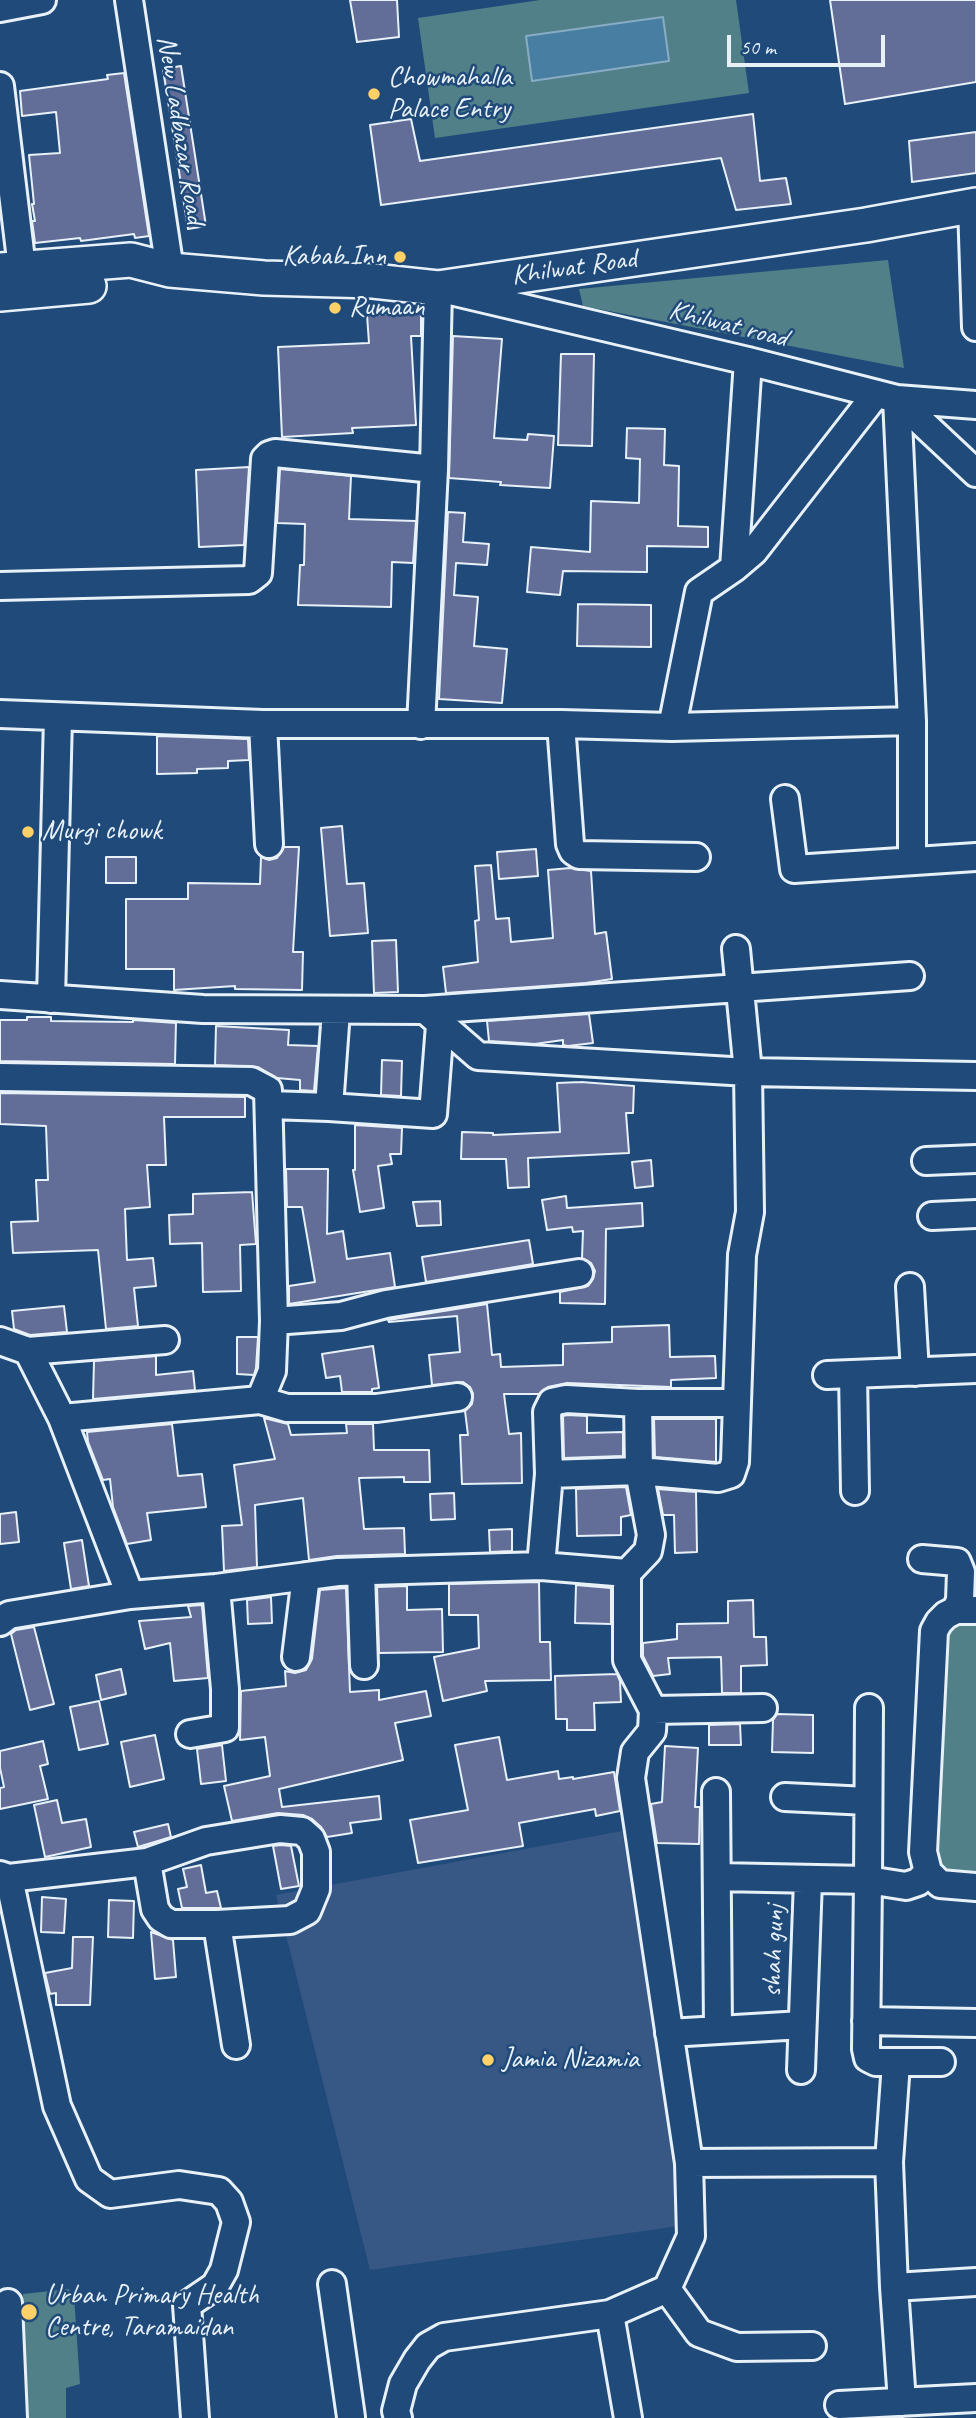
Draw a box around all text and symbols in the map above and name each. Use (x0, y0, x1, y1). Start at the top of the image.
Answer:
scale bar (731, 21, 888, 65)
street label: New Ladbazar Road (149, 34, 211, 226)
text: 50 m (740, 34, 776, 60)
place label: Chowmahalla Palace Entry (388, 61, 512, 127)
marker: Chowmahalla Palace Entry (366, 86, 382, 102)
place label: Kabab Inn (282, 240, 386, 274)
street label: Khilwat Road (509, 243, 639, 293)
marker: Kabab Inn (392, 249, 408, 265)
place label: Rumaan (349, 291, 425, 325)
street label: Khilwat road (665, 294, 791, 356)
marker: Rumaan (327, 300, 343, 316)
place label: Murgi chowk (42, 815, 162, 849)
marker: Murgi chowk (20, 824, 36, 840)
street label: shah gunj (756, 1904, 792, 1998)
place label: Jamia Nizamia (502, 2043, 639, 2077)
marker: Jamia Nizamia (480, 2052, 496, 2068)
place label: Urban Primary Health Centre, Taramaidan (45, 2279, 259, 2345)
marker: Urban Primary Health Centre, Taramaidan (19, 2302, 39, 2322)

